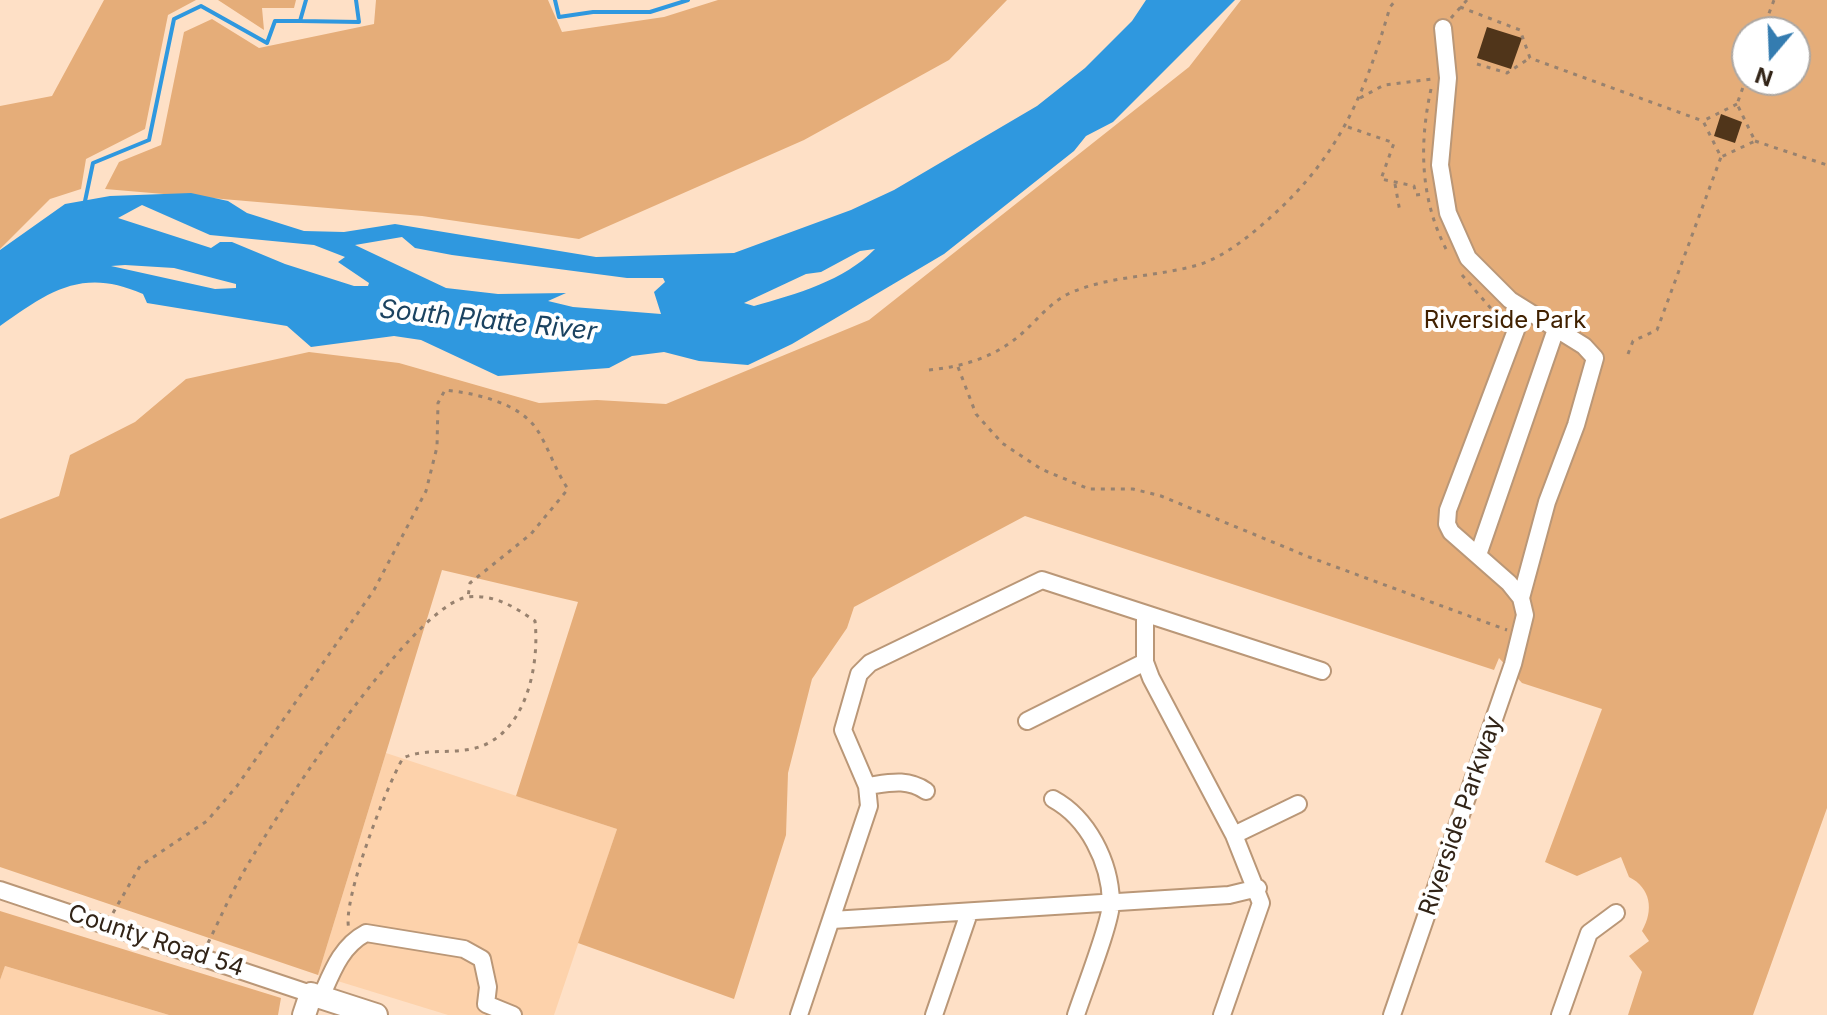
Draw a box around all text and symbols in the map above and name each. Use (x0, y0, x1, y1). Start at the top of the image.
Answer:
north arrow (1731, 16, 1811, 96)
text: N (1752, 62, 1776, 92)
water label: South Platte River (378, 294, 598, 348)
park label: Riverside Park (1424, 307, 1586, 335)
street label: Riverside Parkway (1413, 713, 1509, 919)
street label: County Road 54 (64, 899, 248, 983)

